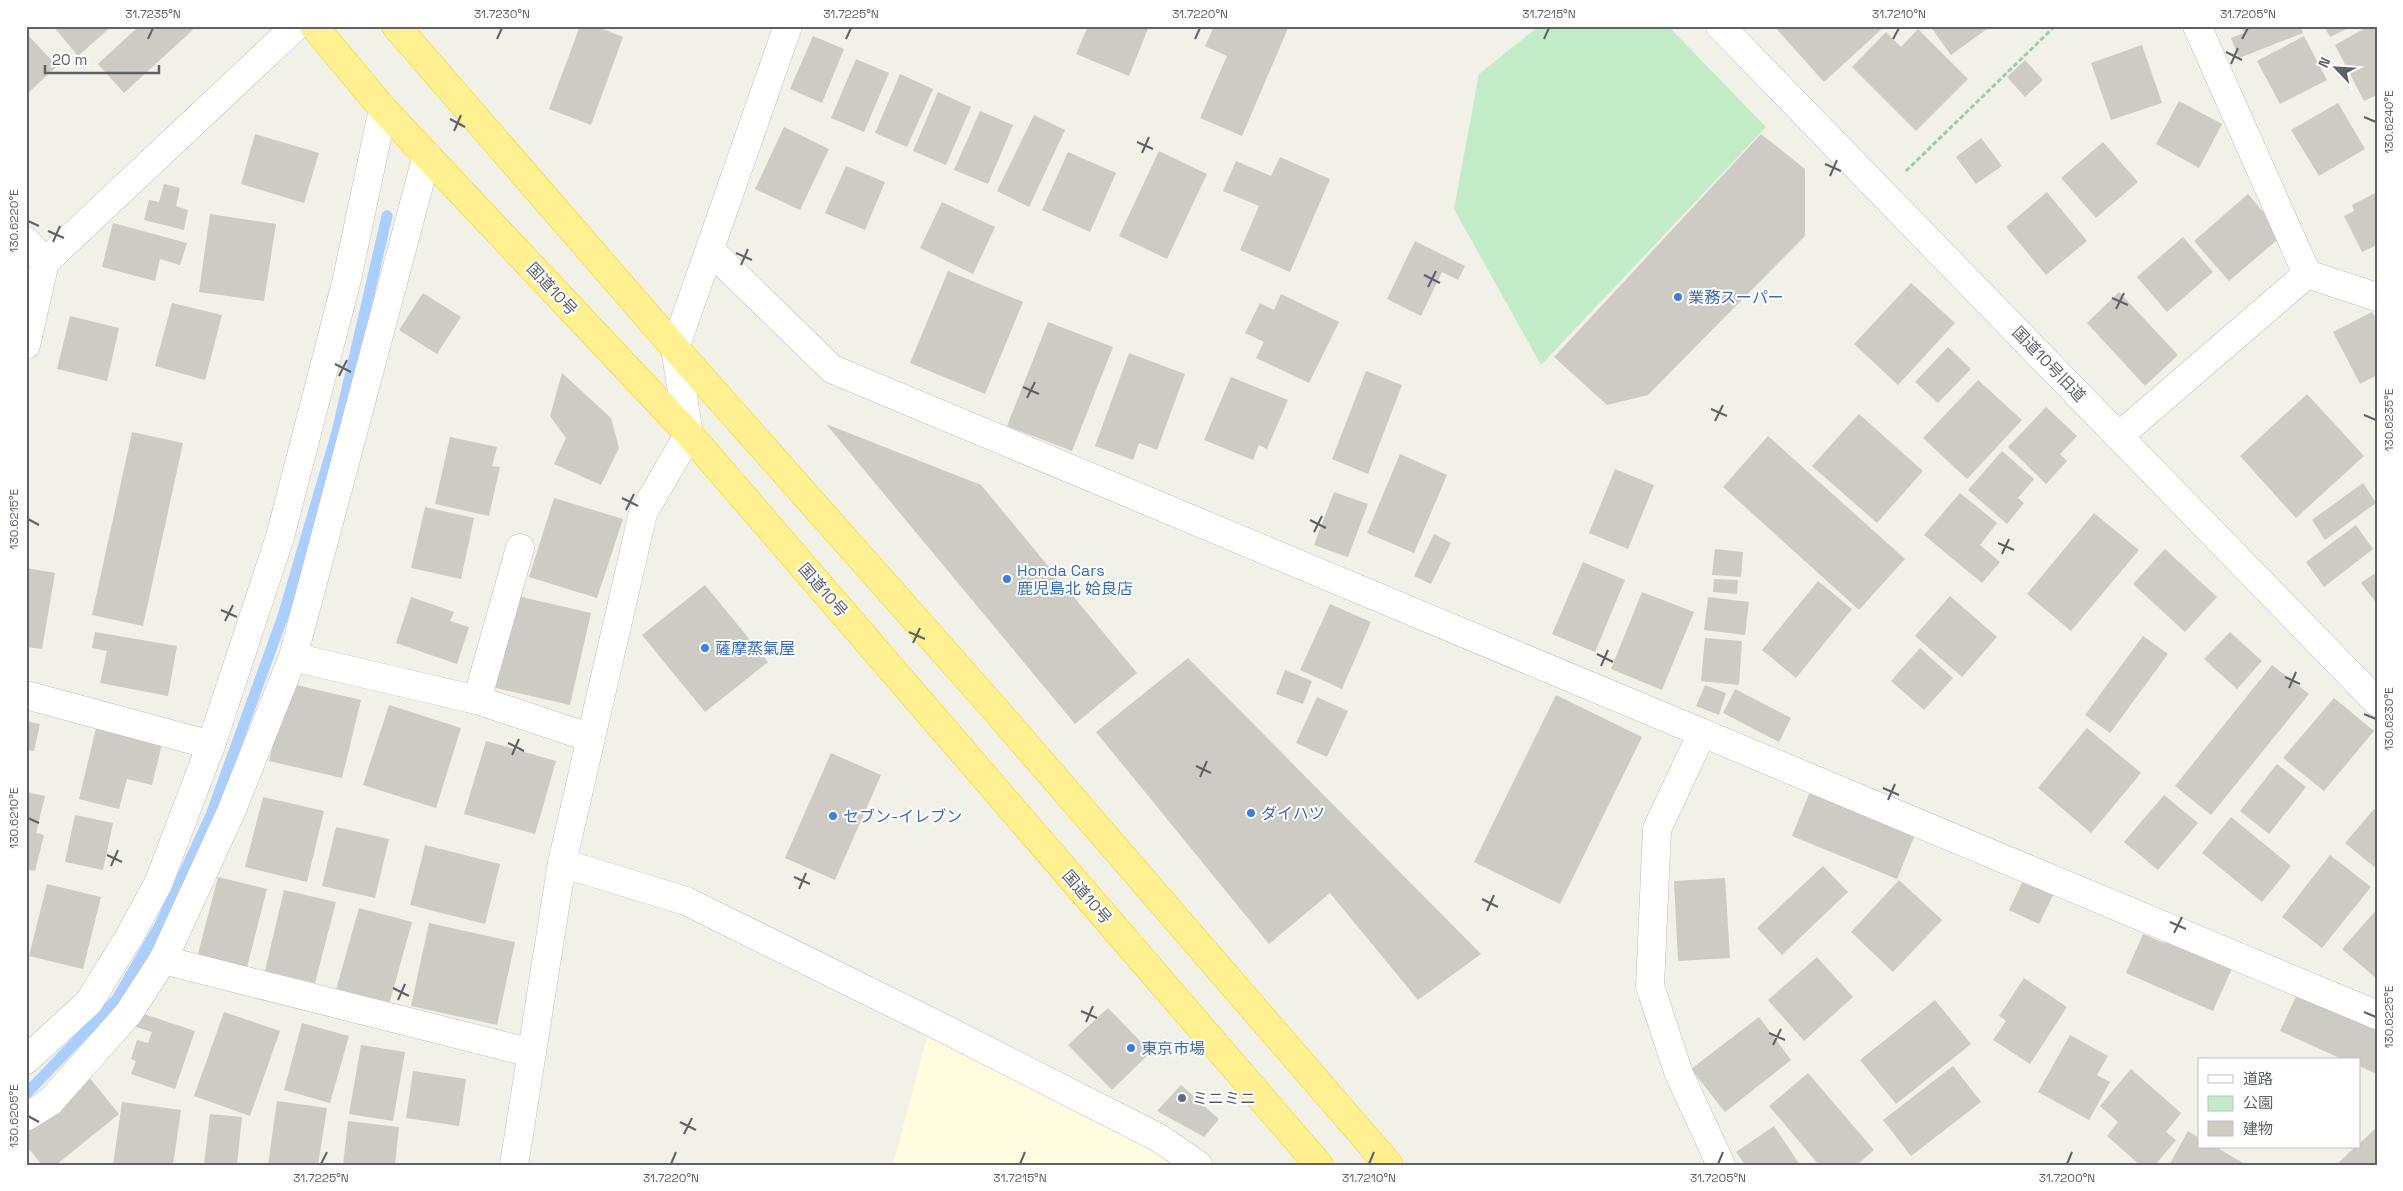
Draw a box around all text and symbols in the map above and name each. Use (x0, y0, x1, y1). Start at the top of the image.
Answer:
text: 31.7235°N (125, 6, 181, 22)
text: 31.7230°N (474, 6, 530, 22)
text: 31.7225°N (823, 6, 879, 22)
text: 31.7220°N (1172, 6, 1228, 22)
text: 31.7215°N (1522, 6, 1576, 22)
text: 31.7210°N (1872, 6, 1926, 22)
text: 31.7205°N (2220, 6, 2276, 22)
scale bar (45, 42, 159, 74)
north arrow (2310, 42, 2360, 92)
text: 20 m (52, 50, 87, 69)
text: N (2314, 54, 2334, 71)
text: 130.6240°E (2381, 90, 2397, 154)
text: 130.6220°E (6, 189, 22, 253)
street label: 国道10号 (522, 258, 582, 320)
place label: 業務スーパー (1688, 287, 1784, 308)
marker: 業務スーパー (1672, 291, 1684, 303)
street label: 国道10号旧道 (2008, 322, 2090, 406)
text: 130.6235°E (2381, 388, 2397, 451)
text: 130.6215°E (6, 488, 22, 549)
street label: 国道10号 (794, 559, 852, 621)
place label: Honda Cars 鹿児島北 姶良店 (1017, 560, 1133, 599)
marker: Honda Cars 鹿児島北 姶良店 (1001, 573, 1013, 585)
place label: 薩摩蒸氣屋 (715, 638, 795, 659)
marker: 薩摩蒸氣屋 (699, 642, 711, 654)
text: 130.6230°E (2381, 687, 2397, 751)
text: 130.6210°E (6, 787, 22, 849)
place label: ダイハツ (1261, 803, 1325, 824)
place label: セブン-イレブン (843, 806, 962, 827)
marker: ダイハツ (1245, 807, 1257, 819)
marker: セブン-イレブン (827, 810, 839, 822)
street label: 国道10号 (1058, 866, 1116, 928)
text: 130.6225°E (2381, 985, 2397, 1049)
place label: 東京市場 (1141, 1038, 1205, 1059)
marker: 東京市場 (1125, 1042, 1137, 1054)
legend (2198, 1058, 2360, 1148)
text: 道路 (2243, 1069, 2273, 1088)
text: 130.6205°E (6, 1084, 22, 1148)
place label: ミニミニ (1192, 1088, 1256, 1109)
marker: ミニミニ (1176, 1092, 1188, 1104)
text: 公園 (2243, 1093, 2273, 1112)
text: 建物 (2243, 1119, 2273, 1138)
text: 31.7225°N (293, 1170, 349, 1186)
text: 31.7220°N (643, 1170, 699, 1186)
text: 31.7215°N (993, 1170, 1047, 1186)
text: 31.7210°N (1342, 1170, 1396, 1186)
text: 31.7205°N (1690, 1170, 1746, 1186)
text: 31.7200°N (2039, 1170, 2095, 1186)

